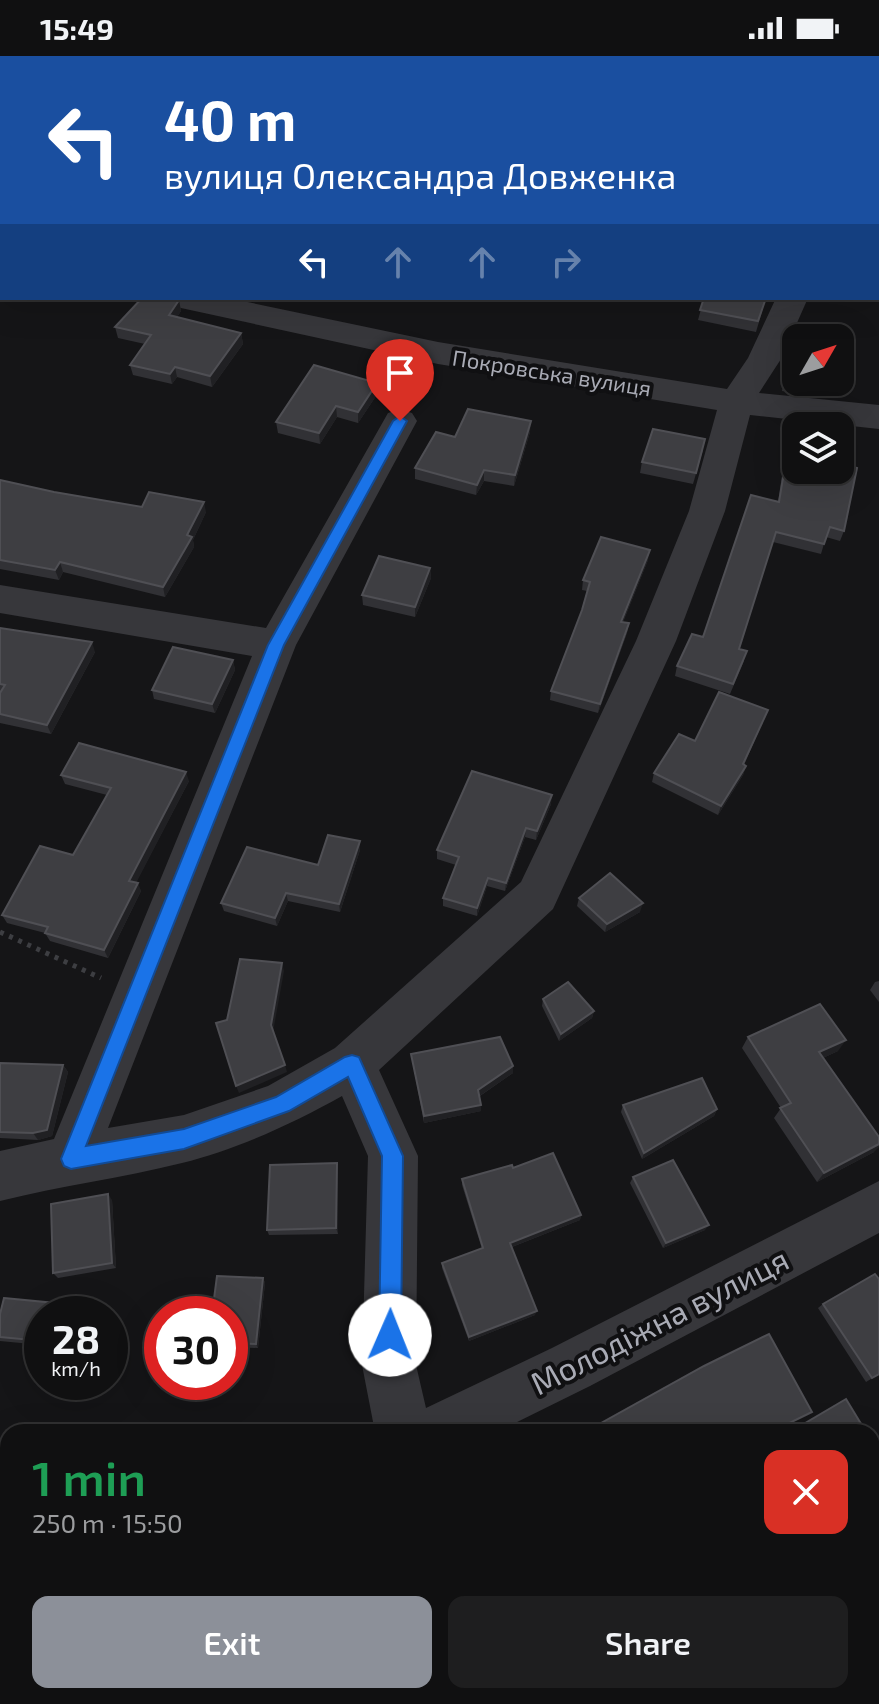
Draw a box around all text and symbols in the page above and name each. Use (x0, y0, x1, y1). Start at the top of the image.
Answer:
text: 15:49 (40, 10, 114, 46)
text: 40 m (164, 85, 296, 152)
icon: left (32, 88, 136, 192)
text: вулиця Олександра Довженка (164, 153, 676, 196)
icon: left (292, 240, 336, 284)
icon: ahead (376, 240, 420, 284)
icon: ahead (460, 240, 504, 284)
icon: right (544, 240, 588, 284)
north arrow (782, 324, 854, 396)
map controls (782, 324, 854, 484)
pin (366, 339, 434, 421)
street label: Покровська вулиця (451, 343, 653, 402)
icon: arrive (378, 351, 422, 395)
button: layers (782, 412, 854, 484)
street label: Молодіжна вулиця (524, 1239, 795, 1402)
position arrow (348, 1293, 432, 1377)
speed limit sign: 30 (144, 1296, 248, 1400)
text: 28 (52, 1314, 100, 1362)
text: km/h (51, 1356, 101, 1380)
text: 1 min (32, 1448, 146, 1506)
button: close (764, 1450, 848, 1534)
text: 250 m · 15:50 (32, 1507, 183, 1538)
button: Exit (32, 1596, 432, 1688)
button: Share (448, 1596, 848, 1688)

